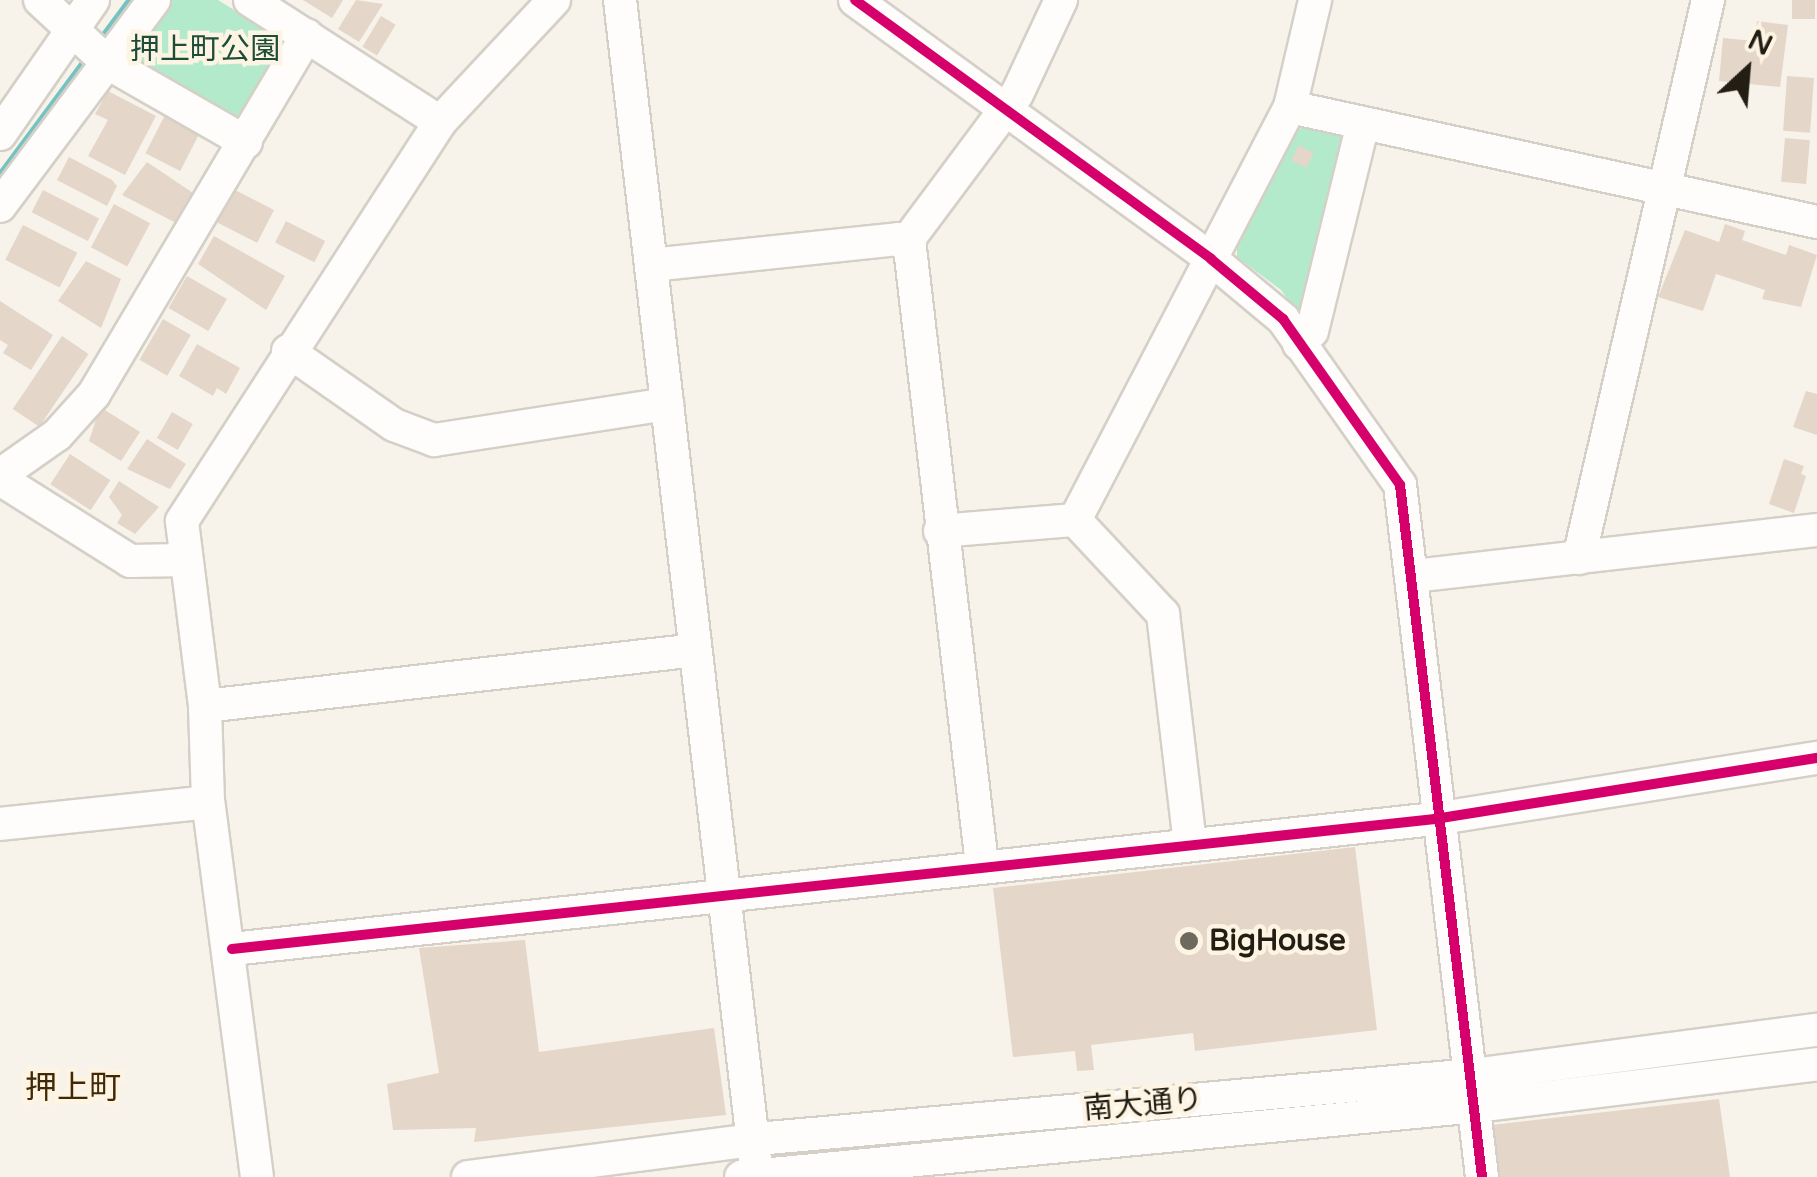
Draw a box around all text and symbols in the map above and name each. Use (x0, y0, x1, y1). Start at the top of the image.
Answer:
north arrow (1697, 20, 1797, 120)
text: N (1743, 23, 1778, 63)
park label: 押上町公園 (130, 32, 280, 68)
place label: BigHouse (1209, 923, 1346, 959)
marker: BigHouse (1178, 930, 1200, 952)
district label: 押上町 (25, 1069, 121, 1107)
street label: 南大通り (1082, 1082, 1204, 1128)

